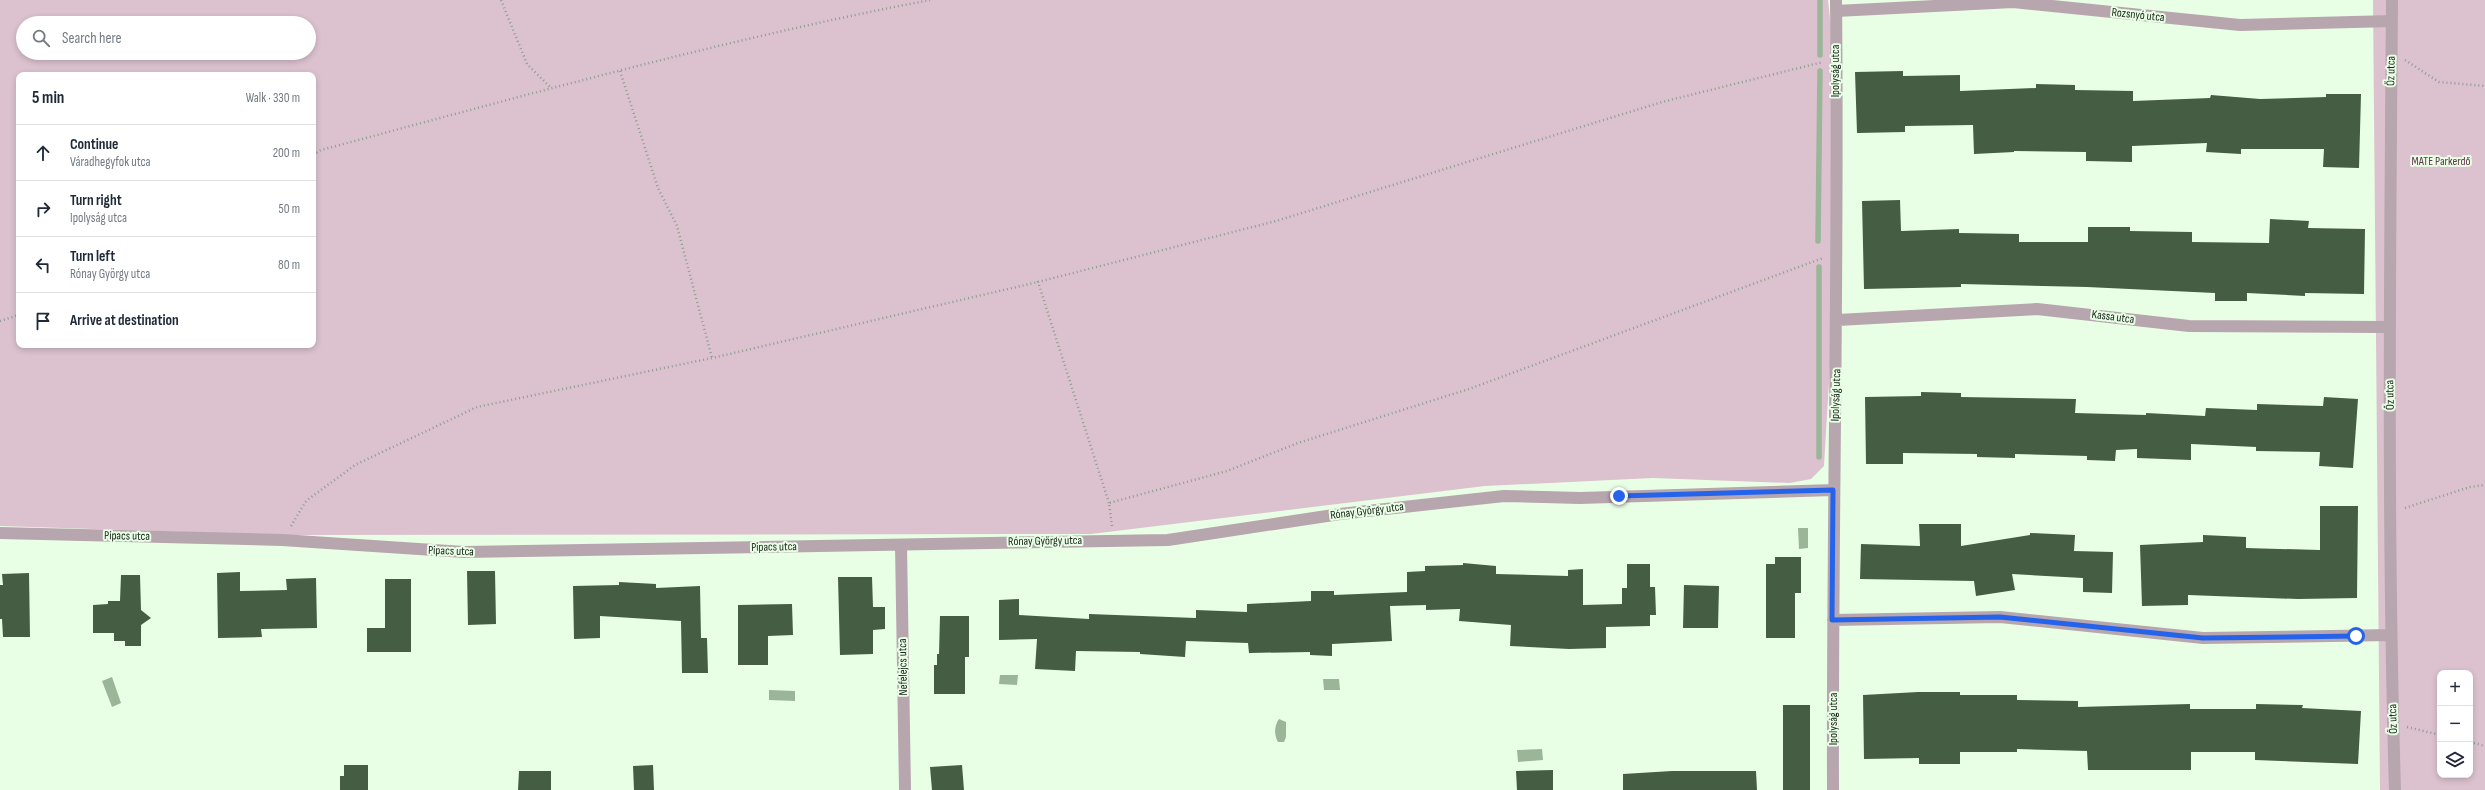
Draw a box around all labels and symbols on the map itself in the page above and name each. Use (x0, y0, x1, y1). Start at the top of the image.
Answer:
street label: Rozsnyó utca (2111, 5, 2166, 25)
street label: Ipolyság utca (1828, 44, 1843, 97)
street label: Őz utca (2383, 56, 2399, 86)
park label: MATE Parkerdő (2412, 154, 2470, 169)
street label: Kassa utca (2091, 307, 2136, 327)
street label: Ipolyság utca (1828, 368, 1844, 422)
street label: Őz utca (2382, 380, 2398, 410)
route end (1610, 487, 1628, 505)
street label: Rónay György utca (1329, 499, 1405, 523)
street label: Pipacs utca (104, 528, 150, 544)
street label: Rónay György utca (1008, 533, 1083, 549)
street label: Pipacs utca (751, 539, 797, 555)
street label: Pipacs utca (428, 543, 474, 559)
route start (2347, 627, 2365, 645)
street label: Nefelejcs utca (895, 638, 911, 696)
street label: Ipolyság utca (1826, 692, 1841, 745)
street label: Őz utca (2385, 703, 2401, 734)

